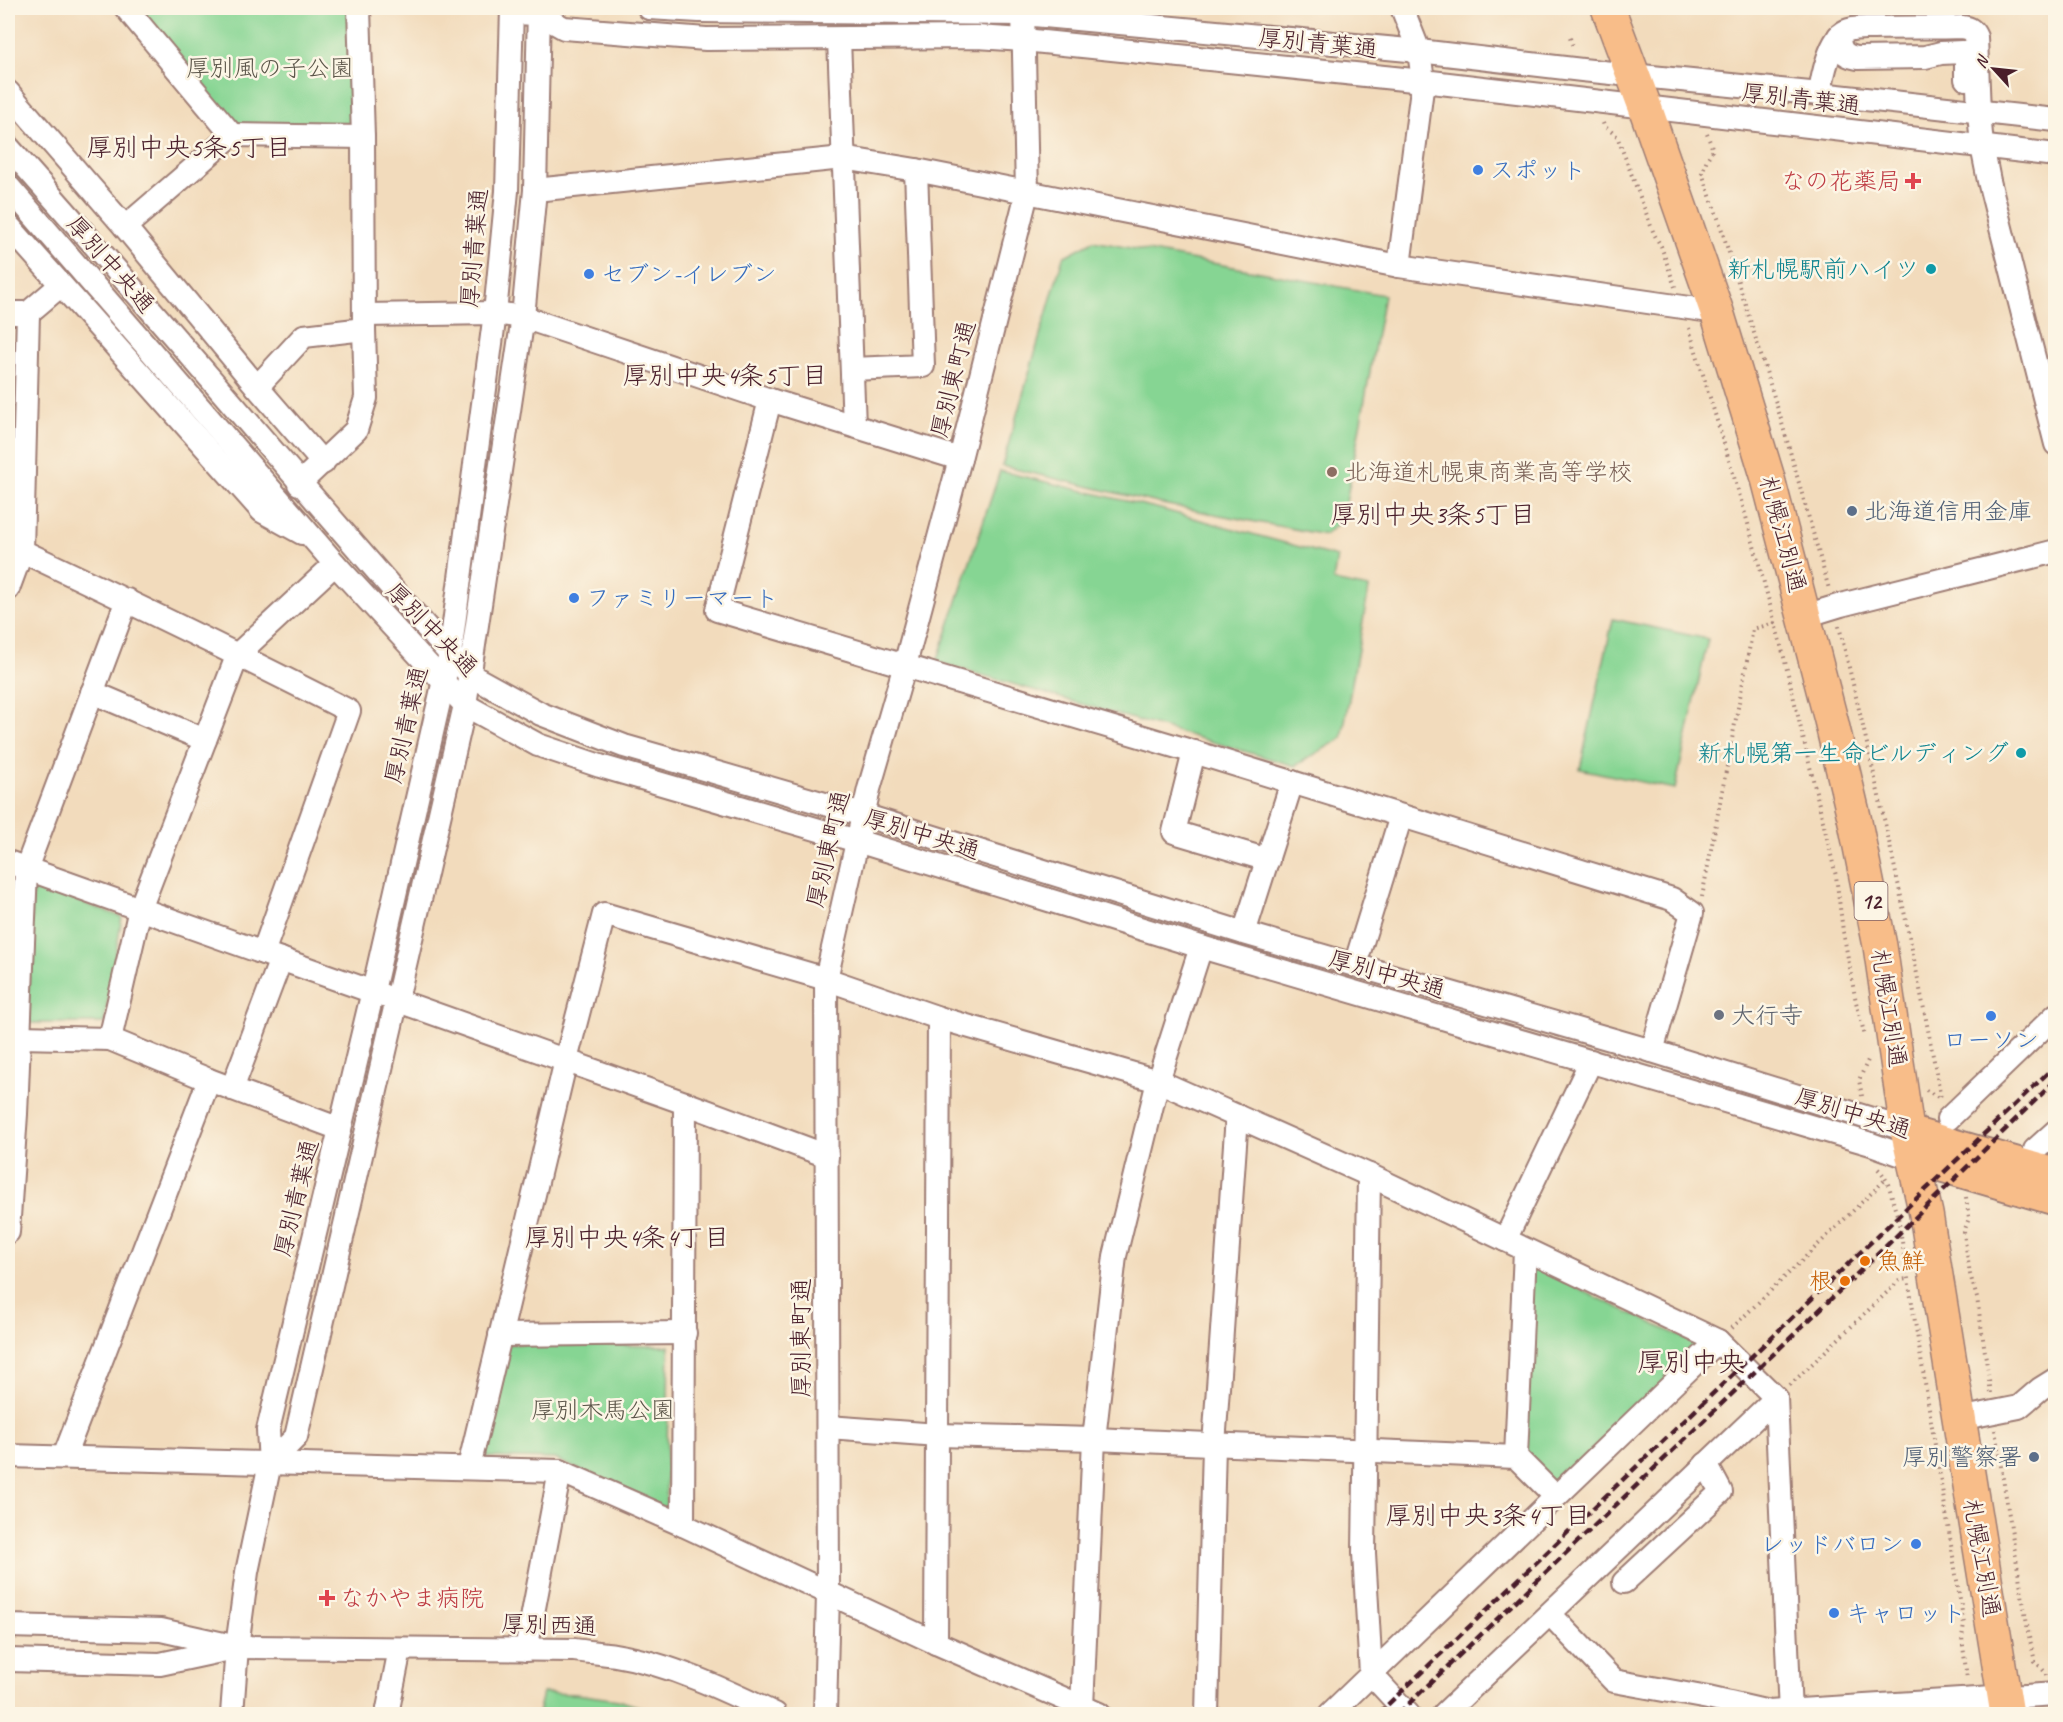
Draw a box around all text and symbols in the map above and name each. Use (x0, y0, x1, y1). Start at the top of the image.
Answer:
street label: 厚別青葉通 (1257, 22, 1379, 64)
north arrow (1964, 39, 2024, 99)
text: N (1970, 51, 1994, 72)
park label: 厚別風の子公園 (186, 53, 354, 83)
street label: 厚別青葉通 (1740, 77, 1862, 121)
district label: 厚別中央5条5丁目 (86, 131, 292, 164)
place label: スポット (1490, 155, 1586, 185)
marker: スポット (1471, 163, 1485, 177)
place label: なの花薬局 (1781, 166, 1901, 196)
marker: なの花薬局 (1906, 174, 1920, 188)
street label: 厚別青葉通 (454, 187, 494, 309)
street label: 厚別中央通 (60, 209, 162, 319)
place label: 新札幌駅前ハイツ (1727, 254, 1919, 284)
place label: セブン-イレブン (601, 259, 777, 289)
marker: 新札幌駅前ハイツ (1924, 262, 1938, 276)
marker: セブン-イレブン (582, 267, 596, 281)
street label: 厚別東町通 (924, 317, 982, 441)
district label: 厚別中央4条5丁目 (622, 359, 828, 392)
place label: 北海道札幌東商業高等学校 (1344, 457, 1632, 487)
marker: 北海道札幌東商業高等学校 (1325, 465, 1339, 479)
street label: 札幌江別通 (1753, 472, 1813, 596)
place label: 北海道信用金庫 (1864, 496, 2032, 526)
district label: 厚別中央3条5丁目 (1330, 498, 1536, 531)
marker: 北海道信用金庫 (1845, 504, 1859, 518)
street label: 厚別中央通 (380, 575, 484, 683)
place label: ファミリーマート (586, 583, 778, 613)
marker: ファミリーマート (567, 591, 581, 605)
street label: 厚別青葉通 (378, 663, 434, 787)
place label: 新札幌第一生命ビルディング (1697, 738, 2009, 768)
marker: 新札幌第一生命ビルディング (2014, 746, 2028, 760)
street label: 厚別東町通 (800, 787, 856, 911)
street label: 厚別中央通 (860, 802, 984, 866)
road number: 12 (1854, 882, 1888, 920)
street label: 厚別中央通 (1325, 943, 1449, 1005)
street label: 札幌江別通 (1865, 946, 1913, 1070)
place label: 大行寺 (1731, 1000, 1803, 1030)
marker: 大行寺 (1712, 1008, 1726, 1022)
marker: ローソン (1984, 1009, 1998, 1023)
place label: ローソン (1943, 1025, 2039, 1055)
street label: 厚別中央通 (1791, 1081, 1915, 1145)
street label: 厚別青葉通 (267, 1136, 325, 1260)
district label: 厚別中央4条4丁目 (524, 1221, 730, 1254)
place label: 魚鮮 (1877, 1246, 1925, 1276)
marker: 魚鮮 (1858, 1254, 1872, 1268)
place label: 根 (1809, 1266, 1833, 1296)
marker: 根 (1838, 1274, 1852, 1288)
street label: 厚別東町通 (786, 1278, 816, 1398)
district label: 厚別中央 (1637, 1345, 1745, 1379)
park label: 厚別木馬公園 (531, 1395, 675, 1425)
place label: 厚別警察署 (1902, 1442, 2022, 1472)
marker: 厚別警察署 (2027, 1450, 2041, 1464)
street label: 札幌江別通 (1957, 1496, 2007, 1620)
district label: 厚別中央3条4丁目 (1385, 1499, 1591, 1532)
place label: レッドバロン (1760, 1529, 1904, 1559)
marker: レッドバロン (1909, 1537, 1923, 1551)
place label: なかやま病院 (340, 1583, 484, 1613)
marker: なかやま病院 (318, 1589, 336, 1607)
place label: キャロット (1846, 1598, 1966, 1628)
marker: キャロット (1827, 1606, 1841, 1620)
street label: 厚別西通 (501, 1608, 597, 1642)

